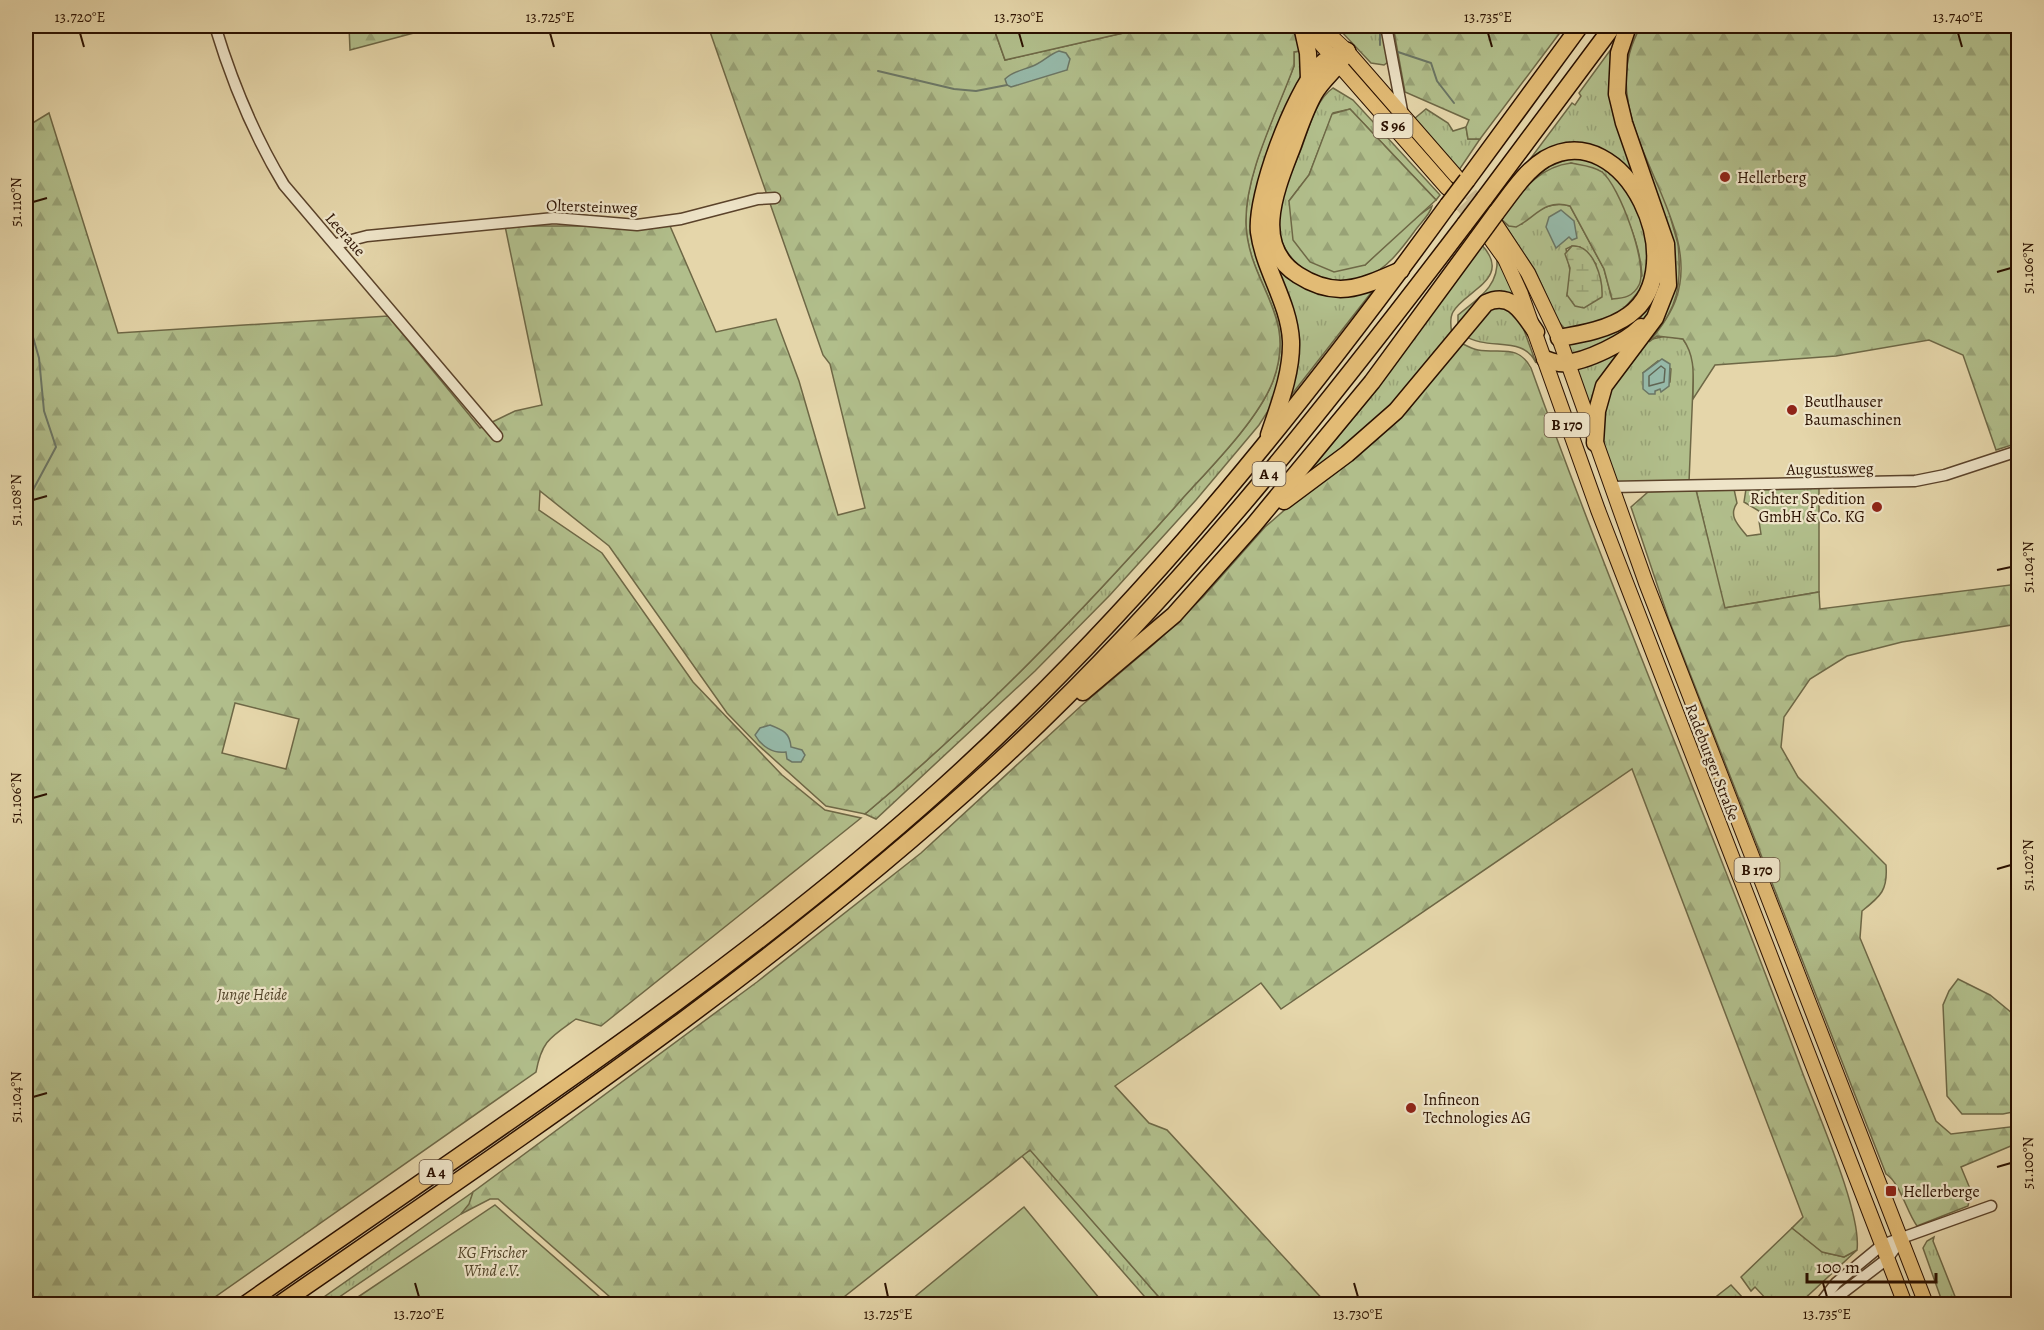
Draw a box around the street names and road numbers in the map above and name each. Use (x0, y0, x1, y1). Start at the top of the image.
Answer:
road number: S 96 (1374, 114, 1412, 138)
street label: Oltersteinweg (546, 194, 638, 220)
street label: Leeraue (320, 208, 371, 261)
road number: B 170 (1544, 413, 1590, 437)
street label: Augustusweg (1785, 457, 1874, 481)
road number: A 4 (1252, 462, 1286, 486)
street label: Radeburger Straße (1680, 701, 1745, 824)
road number: B 170 (1734, 858, 1780, 882)
road number: A 4 (420, 1160, 452, 1184)

